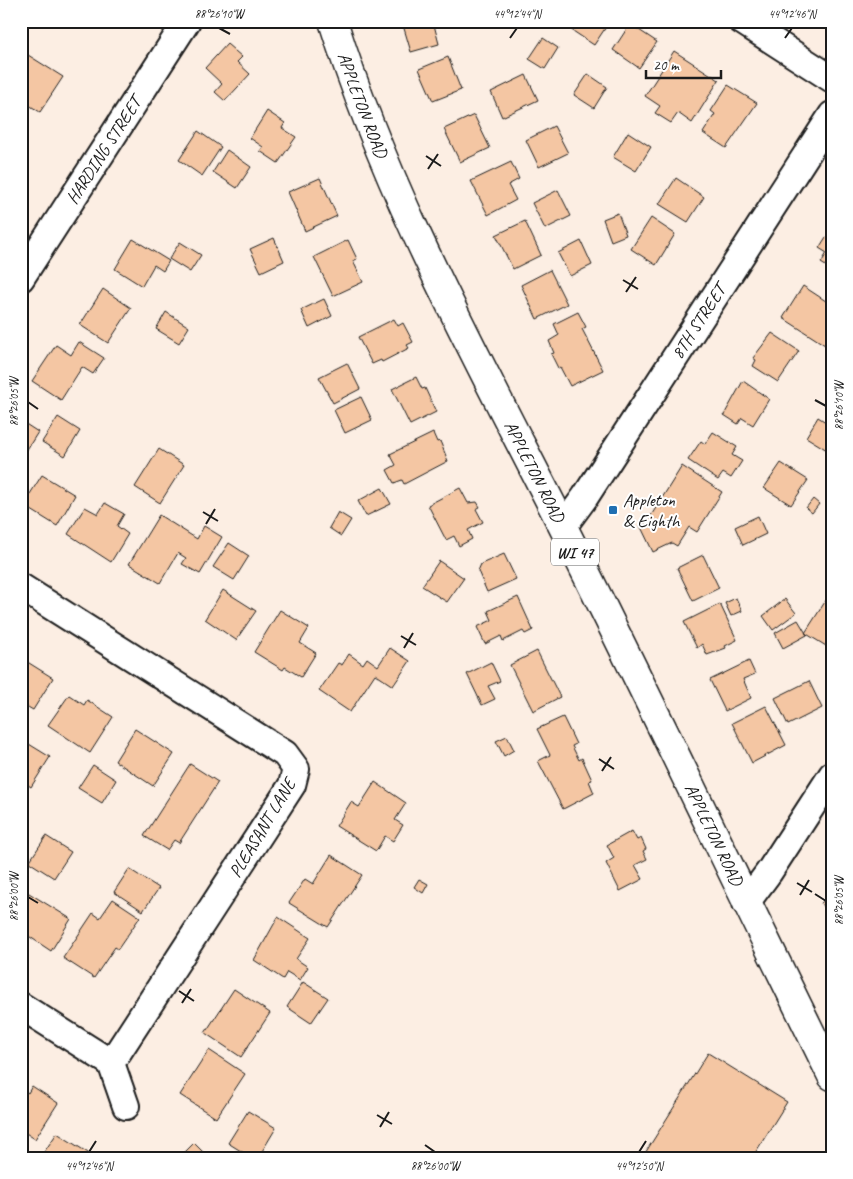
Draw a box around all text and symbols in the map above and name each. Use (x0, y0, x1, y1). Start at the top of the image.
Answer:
text: 88°26'10"W (195, 6, 246, 22)
text: 44°12'44"N (493, 6, 542, 22)
text: 44°12'46"N (768, 6, 817, 22)
scale bar (646, 48, 720, 80)
street label: APPLETON ROAD (333, 49, 393, 162)
text: 20 m (653, 56, 680, 75)
street label: HARDING STREET (61, 89, 149, 208)
street label: 8TH STREET (666, 276, 733, 363)
text: 88°26'05"W (6, 375, 22, 426)
text: 88°26'10"W (831, 379, 847, 430)
street label: APPLETON ROAD (500, 417, 570, 527)
place label: Appleton & Eighth (623, 489, 681, 532)
marker: Appleton & Eighth (607, 504, 619, 516)
road number: WI 47 (551, 538, 599, 566)
street label: PLEASANT LANE (224, 773, 301, 881)
street label: APPLETON ROAD (680, 780, 749, 890)
text: 88°26'00"W (6, 870, 22, 921)
text: 88°26'05"W (831, 874, 847, 925)
text: 44°12'46"N (65, 1158, 114, 1174)
text: 88°26'00"W (411, 1158, 462, 1174)
text: 44°12'50"N (615, 1158, 664, 1174)

